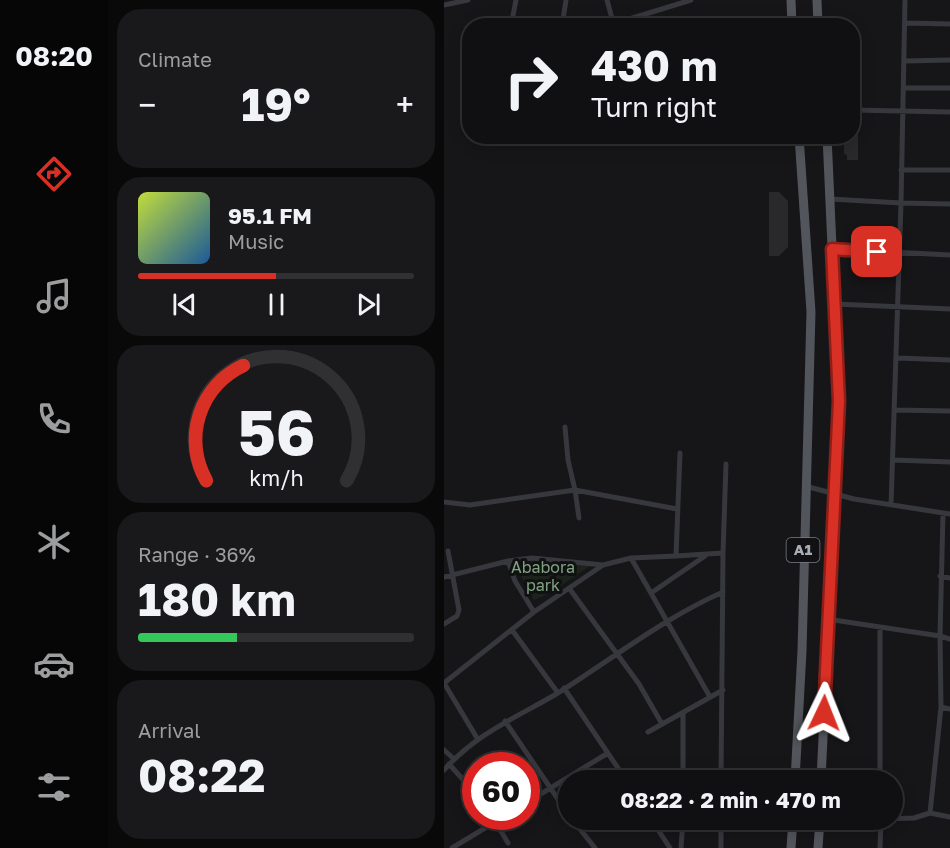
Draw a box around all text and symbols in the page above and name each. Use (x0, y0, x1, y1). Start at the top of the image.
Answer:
text: 08:20 (15, 40, 93, 72)
text: 430 m (591, 40, 717, 90)
icon: right (492, 42, 570, 120)
text: Climate (138, 47, 212, 71)
text: 19° (241, 77, 311, 131)
text: − (138, 85, 156, 124)
text: + (396, 85, 414, 124)
text: Turn right (591, 91, 717, 123)
icon: directions (33, 153, 75, 195)
text: 95.1 FM (228, 202, 312, 229)
pin (851, 226, 902, 277)
text: Music (228, 229, 284, 253)
icon: arrive (860, 235, 893, 268)
icon: music (33, 275, 75, 317)
icon: previous (168, 288, 201, 321)
icon: pause (260, 288, 293, 321)
icon: next (352, 288, 385, 321)
text: 56 (237, 394, 315, 469)
icon: phone (33, 398, 75, 440)
text: km/h (249, 465, 303, 491)
icon: climate (33, 521, 75, 563)
road number: A1 (786, 538, 820, 562)
text: Range · 36% (138, 542, 256, 566)
park label: Ababora park (511, 557, 575, 595)
text: 180 km (138, 572, 296, 626)
icon: car (33, 643, 75, 685)
position arrow (792, 681, 856, 745)
text: Arrival (138, 718, 201, 742)
text: 08:22 (138, 748, 265, 802)
speed limit sign: 60 (462, 752, 540, 830)
icon: filters (33, 766, 75, 808)
text: 08:22 · 2 min · 470 m (620, 786, 841, 813)

